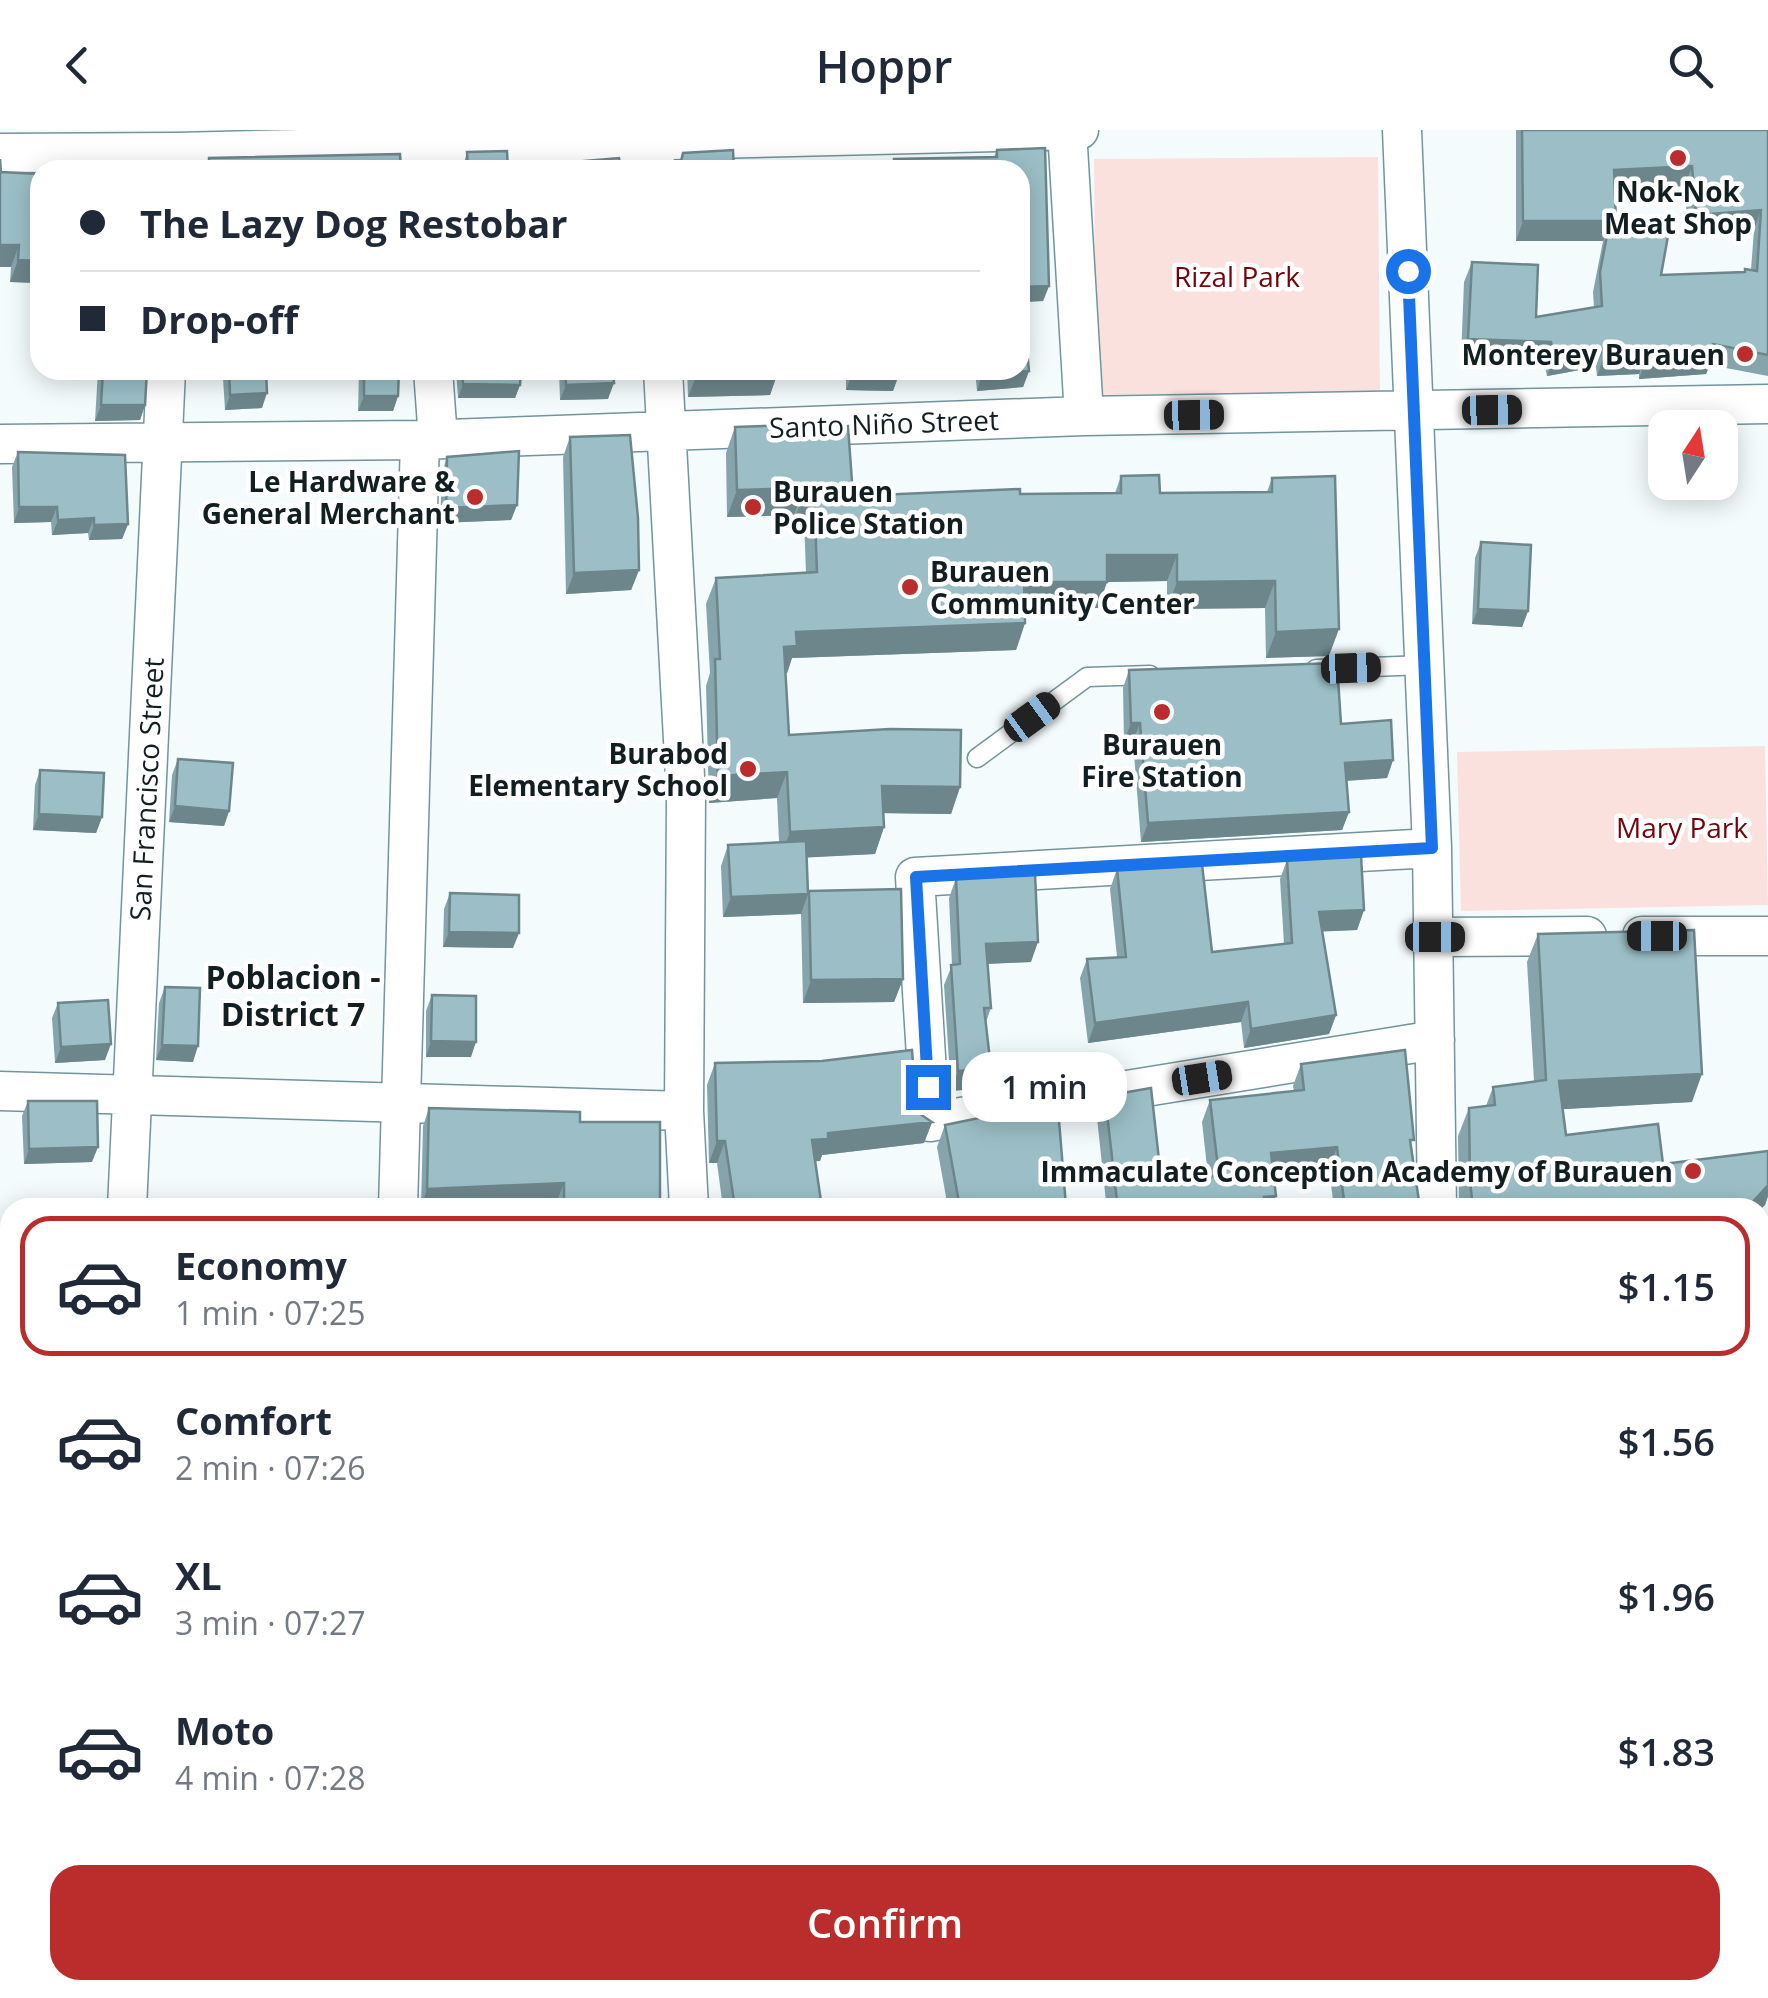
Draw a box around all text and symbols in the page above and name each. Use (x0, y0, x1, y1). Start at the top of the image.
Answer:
text: Hoppr (816, 35, 952, 96)
icon: back (50, 38, 105, 93)
icon: search (1663, 38, 1718, 93)
marker: Nok-Nok Meat Shop (1667, 147, 1689, 169)
place label: Nok-Nok Meat Shop (1604, 172, 1752, 242)
text: The Lazy Dog Restobar (140, 197, 567, 249)
route start (1386, 249, 1431, 294)
park label: Rizal Park (1174, 257, 1300, 295)
text: Drop-off (140, 293, 298, 345)
place label: Monterey Burauen (1462, 335, 1725, 373)
marker: Monterey Burauen (1734, 343, 1756, 365)
car (1462, 394, 1522, 426)
car (1164, 399, 1224, 431)
street label: Santo Niño Street (768, 400, 1000, 446)
north arrow (1648, 410, 1738, 500)
map controls (1648, 410, 1738, 500)
place label: Le Hardware & General Merchant (202, 462, 455, 532)
place label: Burauen Police Station (773, 472, 964, 542)
marker: Le Hardware & General Merchant (464, 486, 486, 508)
marker: Burauen Police Station (742, 496, 764, 518)
place label: Burauen Community Center (930, 552, 1195, 622)
marker: Burauen Community Center (899, 576, 921, 598)
car (1320, 652, 1382, 684)
street label: San Francisco Street (120, 656, 172, 922)
car (999, 687, 1065, 747)
marker: Burauen Fire Station (1151, 701, 1173, 723)
place label: Burauen Fire Station (1081, 725, 1243, 795)
place label: Burabod Elementary School (468, 734, 728, 804)
marker: Burabod Elementary School (737, 758, 759, 780)
park label: Mary Park (1616, 808, 1748, 846)
car (1627, 921, 1687, 951)
car (1405, 922, 1465, 952)
district label: Poblacion - District 7 (206, 955, 380, 1035)
callout: 1 min (963, 1052, 1128, 1122)
car (1170, 1058, 1234, 1098)
route end (906, 1065, 951, 1110)
text: 1 min (1001, 1065, 1088, 1108)
place label: Immaculate Conception Academy of Burauen (1040, 1152, 1673, 1190)
marker: Immaculate Conception Academy of Burauen (1682, 1160, 1704, 1182)
text: Economy (175, 1239, 347, 1291)
icon: car (55, 1241, 145, 1331)
text: $1.15 (1618, 1260, 1715, 1312)
text: 1 min · 07:25 (175, 1291, 366, 1334)
text: Comfort (175, 1394, 332, 1446)
icon: car (55, 1396, 145, 1486)
text: $1.56 (1618, 1415, 1715, 1467)
text: 2 min · 07:26 (175, 1446, 366, 1489)
text: XL (175, 1549, 222, 1601)
icon: car (55, 1551, 145, 1641)
text: $1.96 (1618, 1570, 1715, 1622)
text: 3 min · 07:27 (175, 1601, 366, 1644)
text: Moto (175, 1704, 274, 1756)
icon: car (55, 1706, 145, 1796)
text: $1.83 (1618, 1725, 1715, 1777)
text: 4 min · 07:28 (175, 1756, 366, 1799)
button: Confirm (50, 1865, 1720, 1980)

